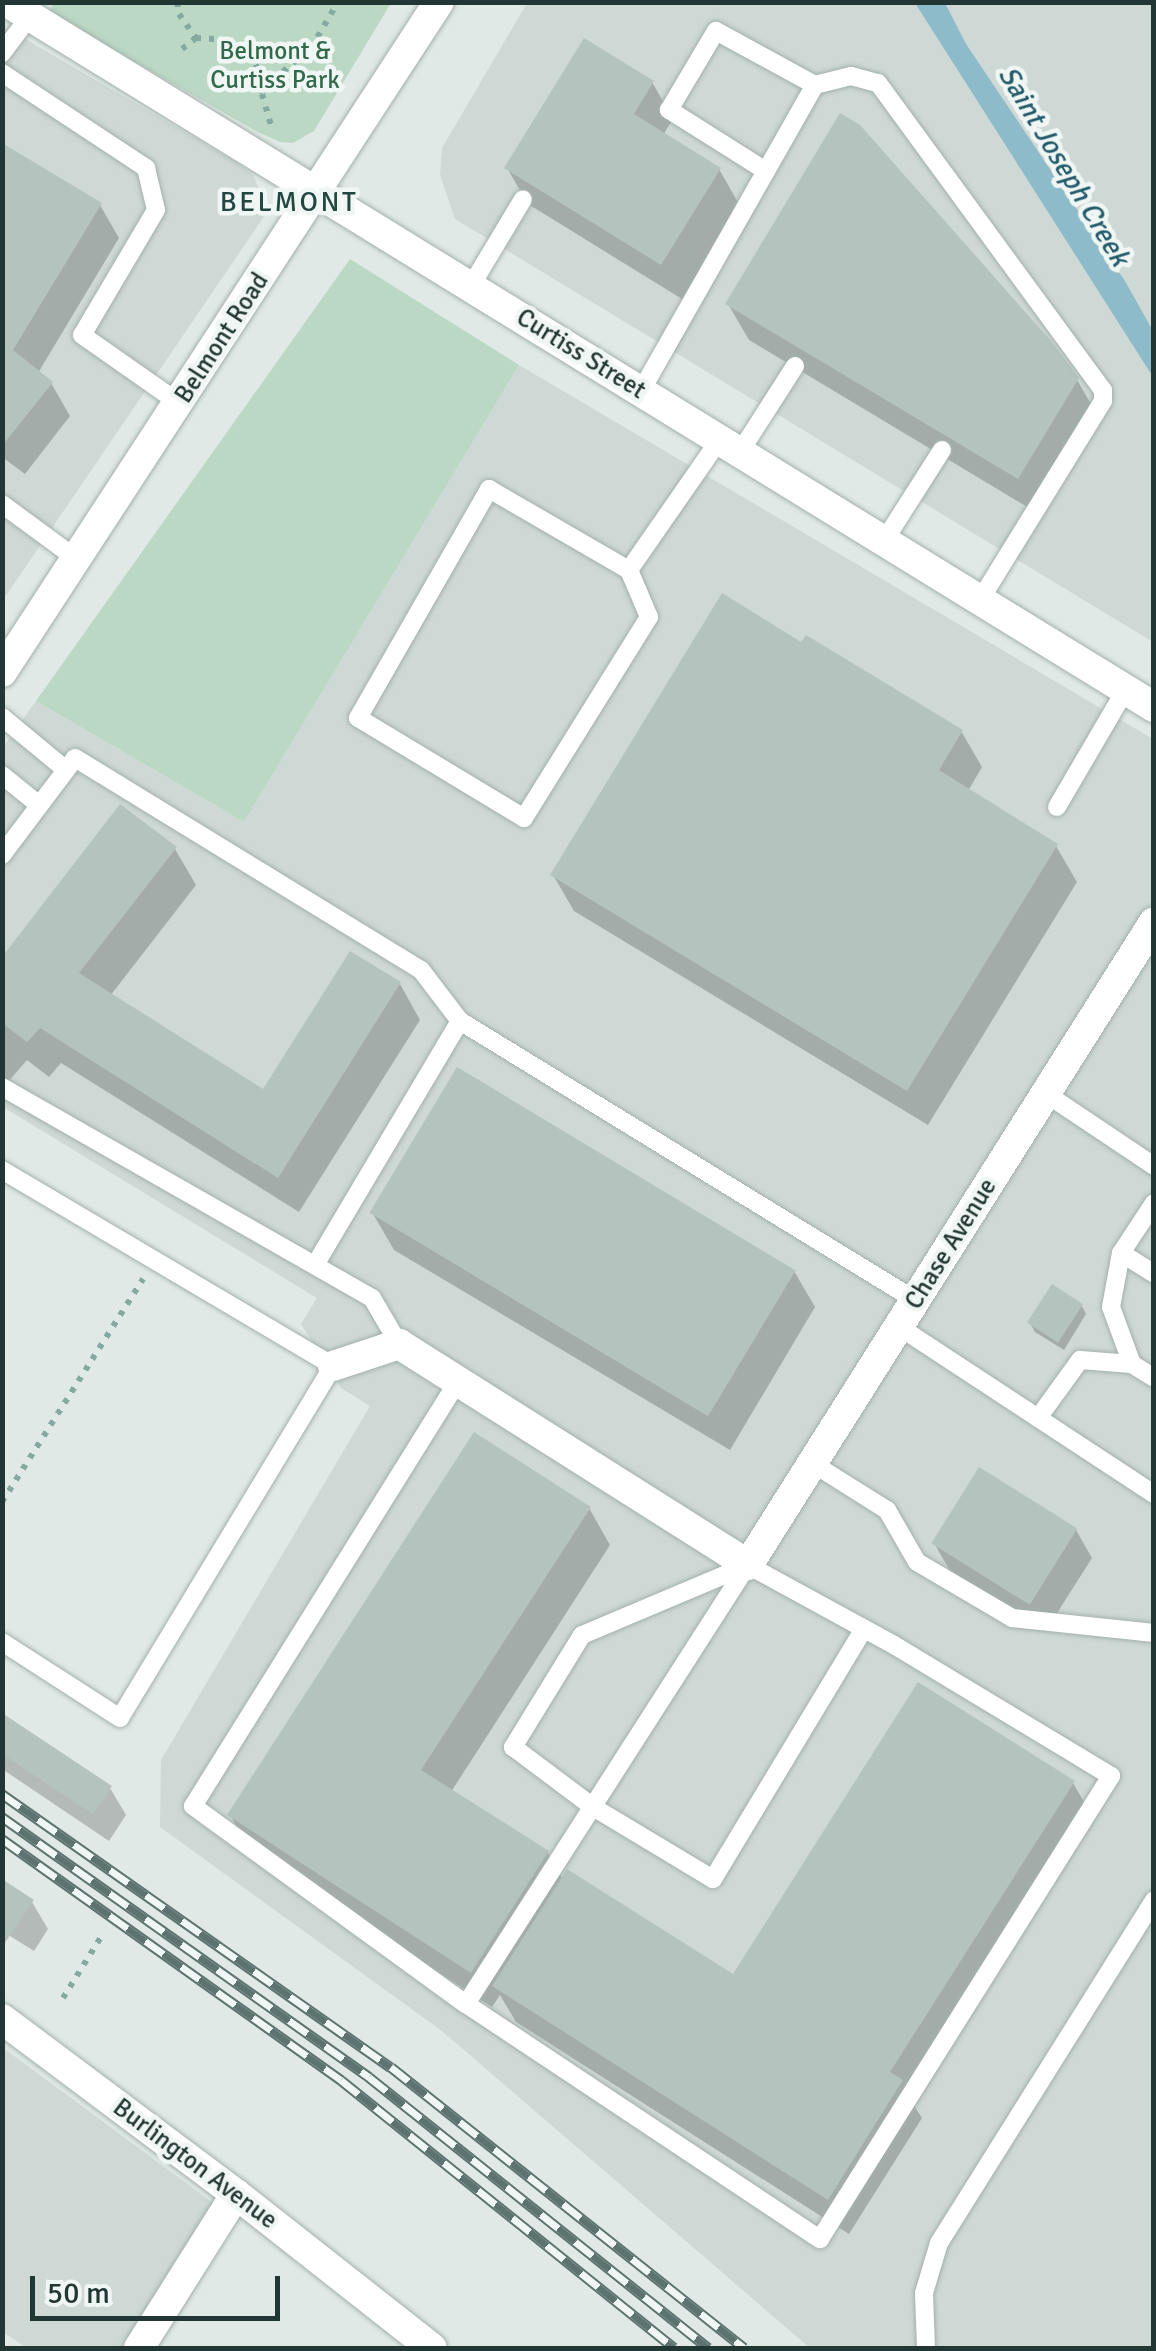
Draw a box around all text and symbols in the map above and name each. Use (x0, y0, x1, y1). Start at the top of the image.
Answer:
park label: Belmont & Curtiss Park (210, 37, 340, 96)
water label: Saint Joseph Creek (991, 60, 1137, 272)
district label: BELMONT (220, 185, 358, 219)
street label: Belmont Road (169, 267, 275, 409)
street label: Curtiss Street (511, 302, 651, 406)
street label: Chase Avenue (899, 1173, 1003, 1315)
street label: Burlington Avenue (107, 2093, 283, 2235)
scale bar (35, 2256, 285, 2318)
text: 50 m (47, 2275, 110, 2312)

